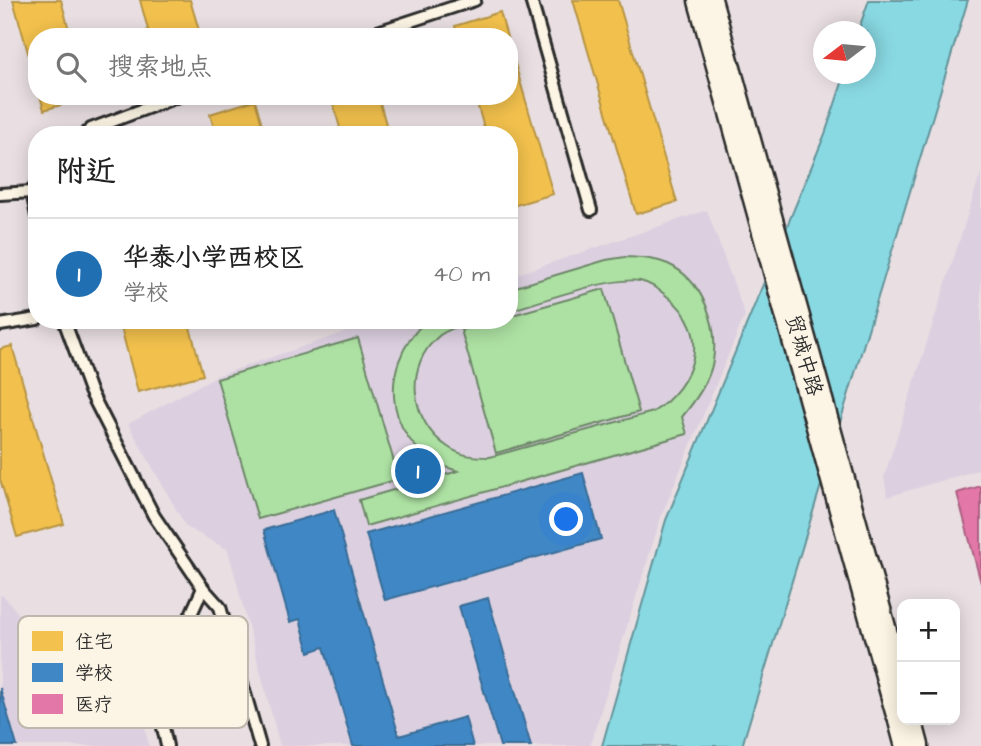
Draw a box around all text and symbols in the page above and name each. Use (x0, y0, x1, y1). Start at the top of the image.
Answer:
north arrow (813, 21, 876, 84)
search box (28, 28, 518, 105)
icon: search (52, 48, 90, 86)
text: 搜索地点 (108, 49, 212, 85)
text: 附近 (56, 151, 116, 193)
text: 华泰小学西校区 (123, 240, 305, 276)
text: 1 (78, 258, 80, 290)
text: 40 m (433, 258, 490, 290)
text: 学校 (123, 277, 169, 309)
street label: 贸城中路 (778, 311, 830, 399)
pin: 1 (395, 445, 441, 497)
your location (549, 502, 583, 536)
map controls (897, 599, 960, 725)
button: + (897, 599, 960, 662)
legend (18, 616, 248, 728)
text: 住宅 (75, 629, 113, 656)
text: 学校 (75, 660, 113, 687)
button: − (897, 662, 960, 725)
text: 医疗 (75, 692, 113, 719)

